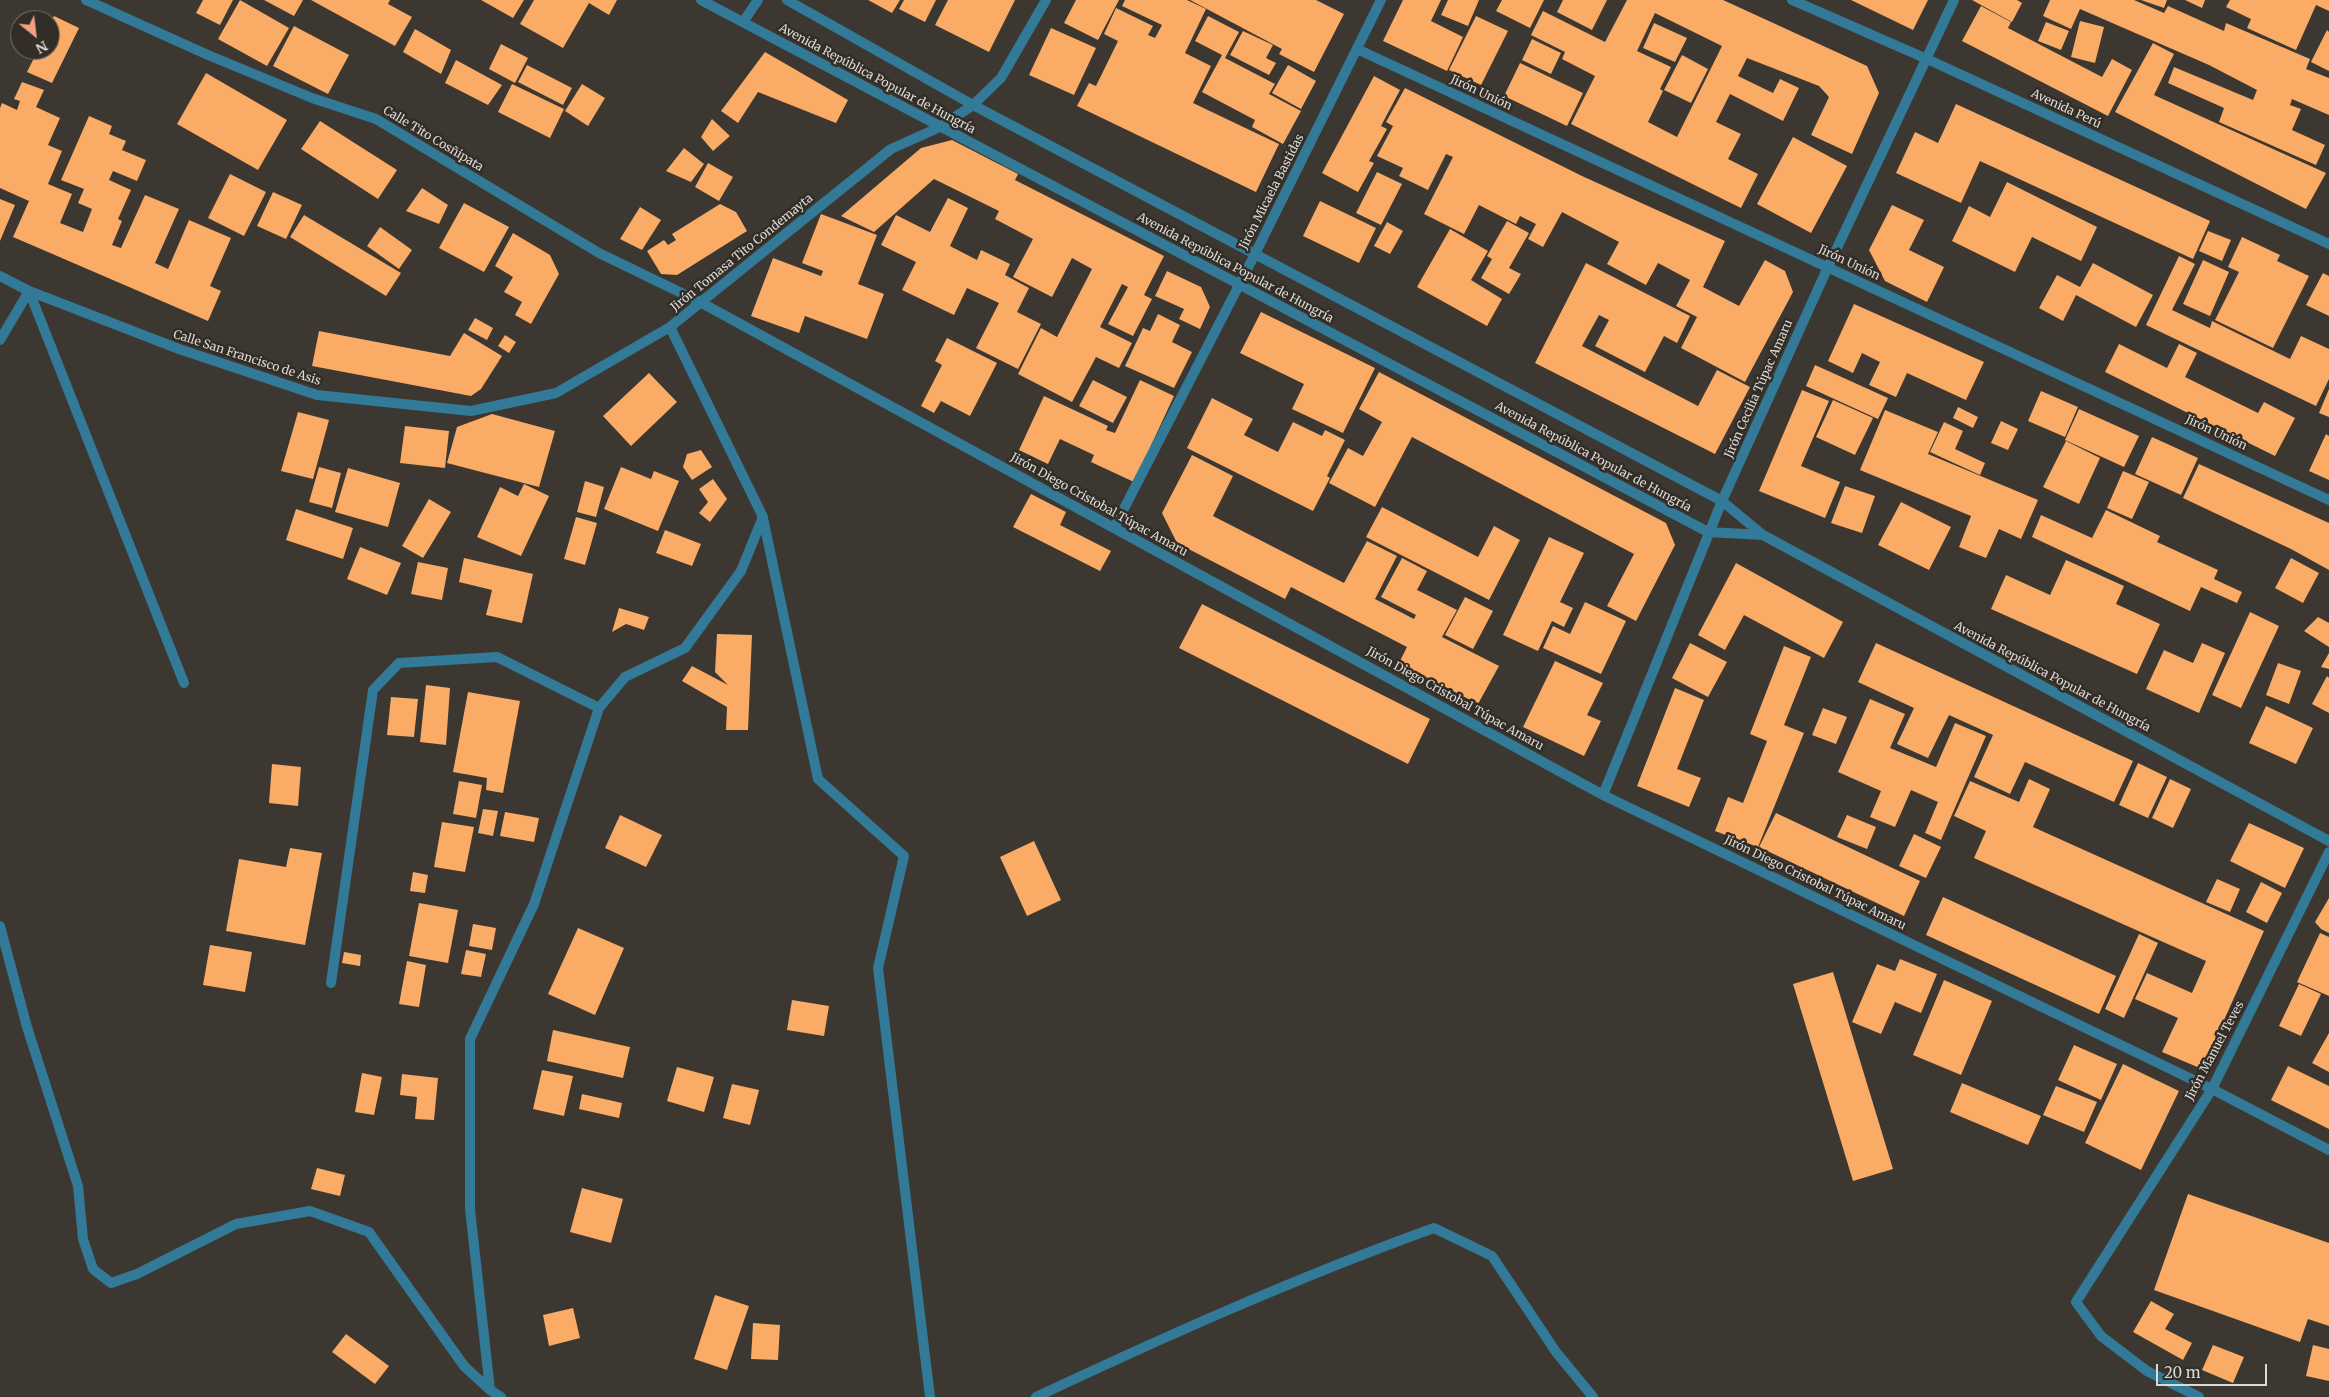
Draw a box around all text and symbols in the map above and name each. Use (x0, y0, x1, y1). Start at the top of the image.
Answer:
north arrow (10, 10, 60, 60)
street label: Avenida República Popular de Hungría (776, 21, 978, 137)
text: N (33, 37, 51, 58)
street label: Jirón Unión (1448, 72, 1514, 114)
street label: Avenida Perú (2029, 86, 2103, 132)
street label: Calle Tito Cosñipata (380, 103, 486, 175)
street label: Jirón Micaela Bastidas (1237, 132, 1307, 252)
street label: Jirón Tomasa Tito Condemayta (668, 191, 816, 315)
street label: Avenida República Popular de Hungría (1134, 210, 1336, 326)
street label: Jirón Unión (1816, 242, 1882, 284)
street label: Jirón Cecilia Túpac Amaru (1722, 317, 1796, 461)
street label: Calle San Francisco de Asis (171, 327, 323, 389)
street label: Avenida República Popular de Hungría (1492, 399, 1694, 515)
street label: Jirón Unión (2183, 412, 2249, 454)
street label: Jirón Diego Cristobal Túpac Amaru (1008, 450, 1190, 560)
street label: Avenida República Popular de Hungría (1951, 619, 2153, 735)
street label: Jirón Diego Cristobal Túpac Amaru (1364, 644, 1546, 754)
street label: Jirón Diego Cristobal Túpac Amaru (1722, 833, 1908, 933)
street label: Jirón Manuel Teves (2183, 999, 2247, 1103)
scale bar (2159, 1354, 2270, 1386)
text: 20 m (2164, 1363, 2201, 1382)

